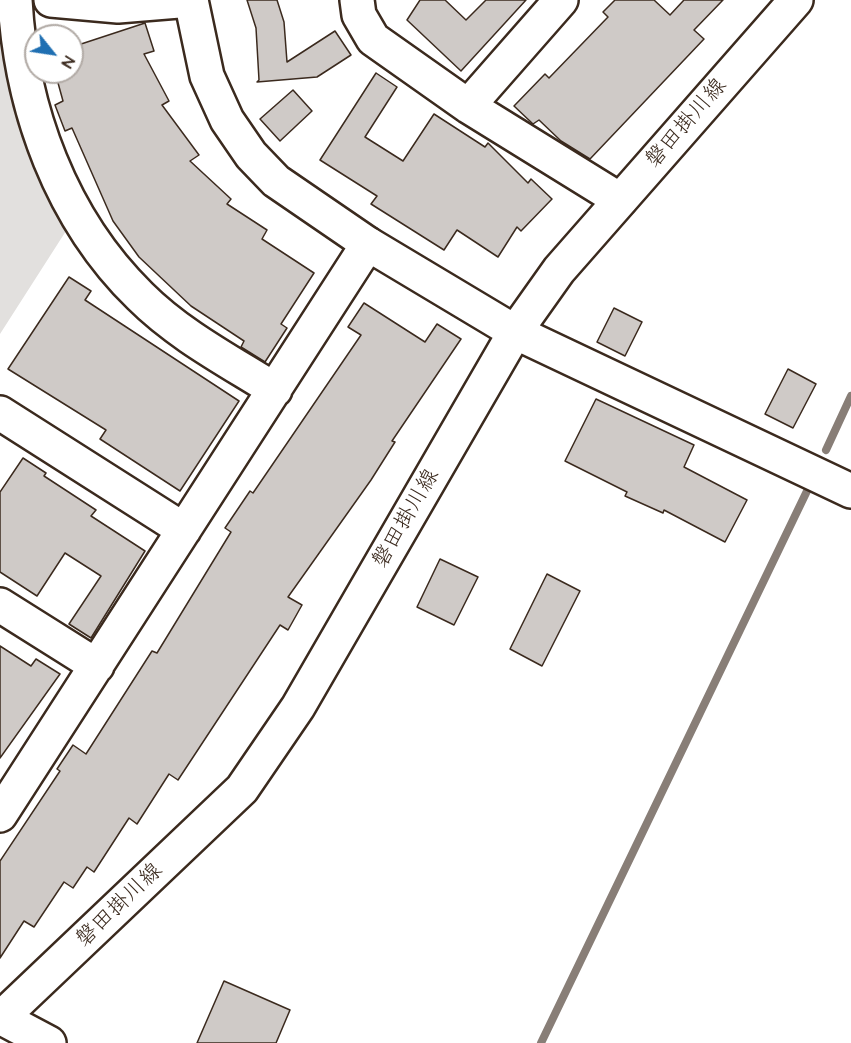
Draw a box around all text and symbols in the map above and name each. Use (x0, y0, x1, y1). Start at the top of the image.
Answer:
north arrow (24, 24, 84, 84)
text: N (56, 52, 80, 72)
street label: 磐田掛川線 (641, 74, 733, 174)
street label: 磐田掛川線 (368, 465, 446, 573)
street label: 磐田掛川線 (71, 858, 169, 954)

